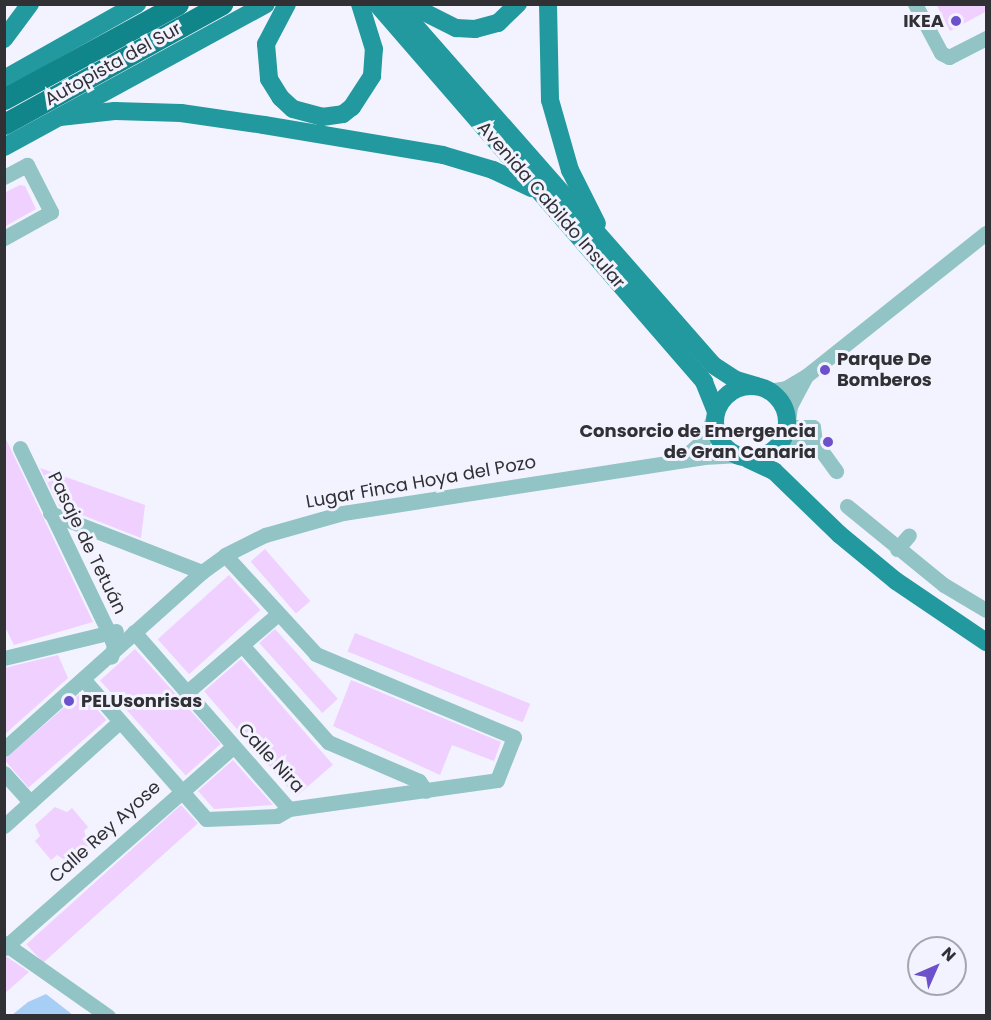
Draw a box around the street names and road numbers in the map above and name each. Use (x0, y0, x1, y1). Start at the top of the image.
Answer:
street label: Autopista del Sur (41, 18, 185, 110)
street label: Avenida Cabildo Insular (473, 117, 629, 293)
street label: Lugar Finca Hoya del Pozo (304, 451, 538, 513)
street label: Pasaje de Tetuán (43, 468, 131, 618)
street label: Calle Nira (233, 719, 309, 797)
street label: Calle Rey Ayose (45, 776, 165, 888)

